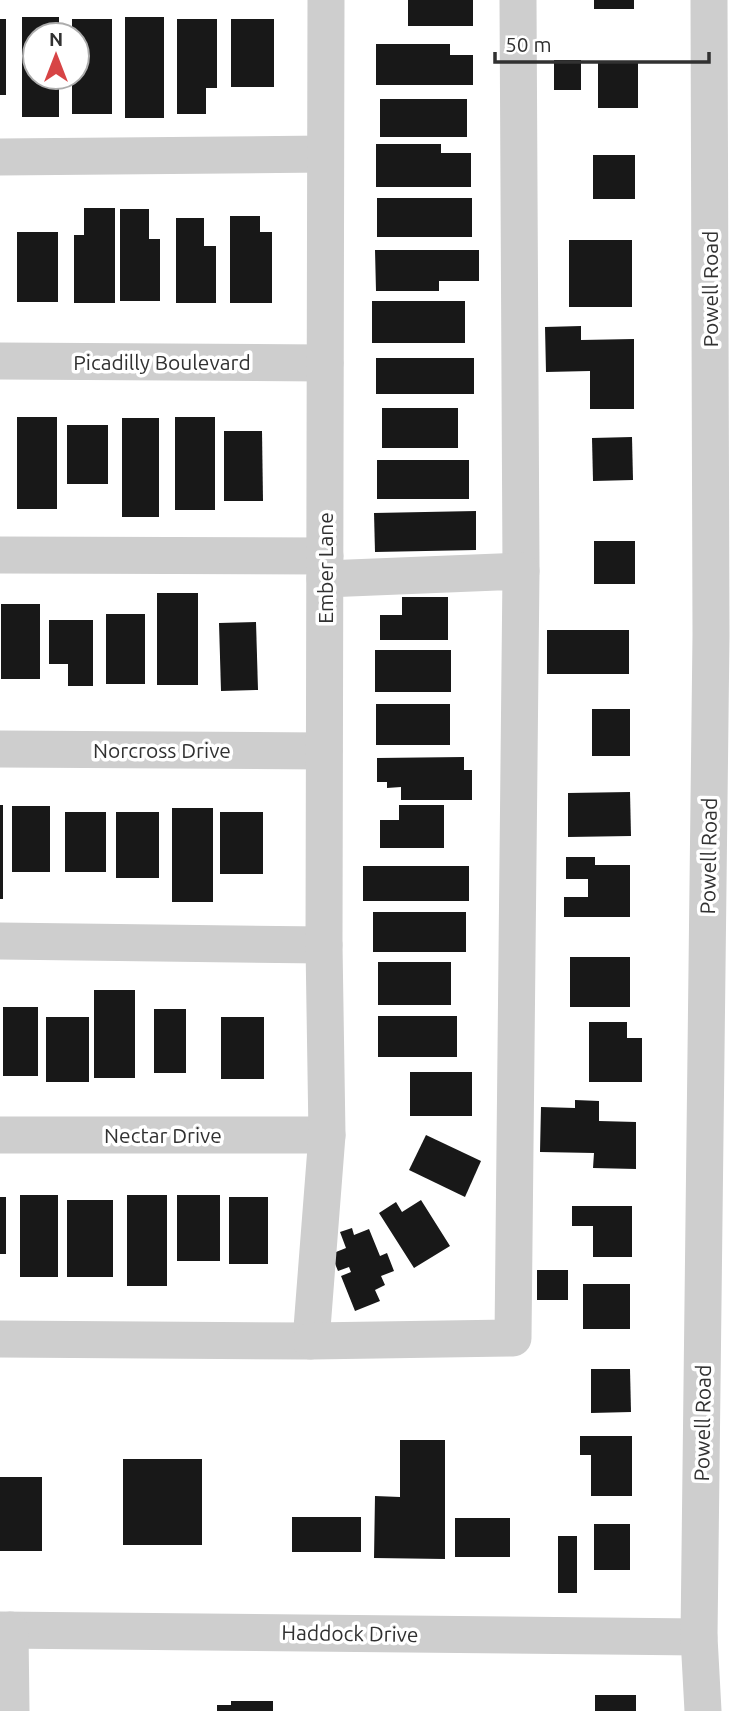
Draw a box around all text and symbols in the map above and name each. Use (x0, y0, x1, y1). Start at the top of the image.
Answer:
north arrow (21, 21, 91, 91)
scale bar (495, 21, 708, 65)
text: N (49, 28, 63, 50)
text: 50 m (505, 32, 552, 56)
street label: Powell Road (698, 231, 722, 347)
street label: Picadilly Boulevard (73, 350, 251, 374)
street label: Ember Lane (313, 512, 337, 624)
street label: Norcross Drive (93, 738, 231, 762)
street label: Powell Road (695, 797, 721, 915)
street label: Nectar Drive (104, 1123, 222, 1147)
street label: Powell Road (689, 1364, 715, 1482)
street label: Haddock Drive (281, 1620, 419, 1646)

